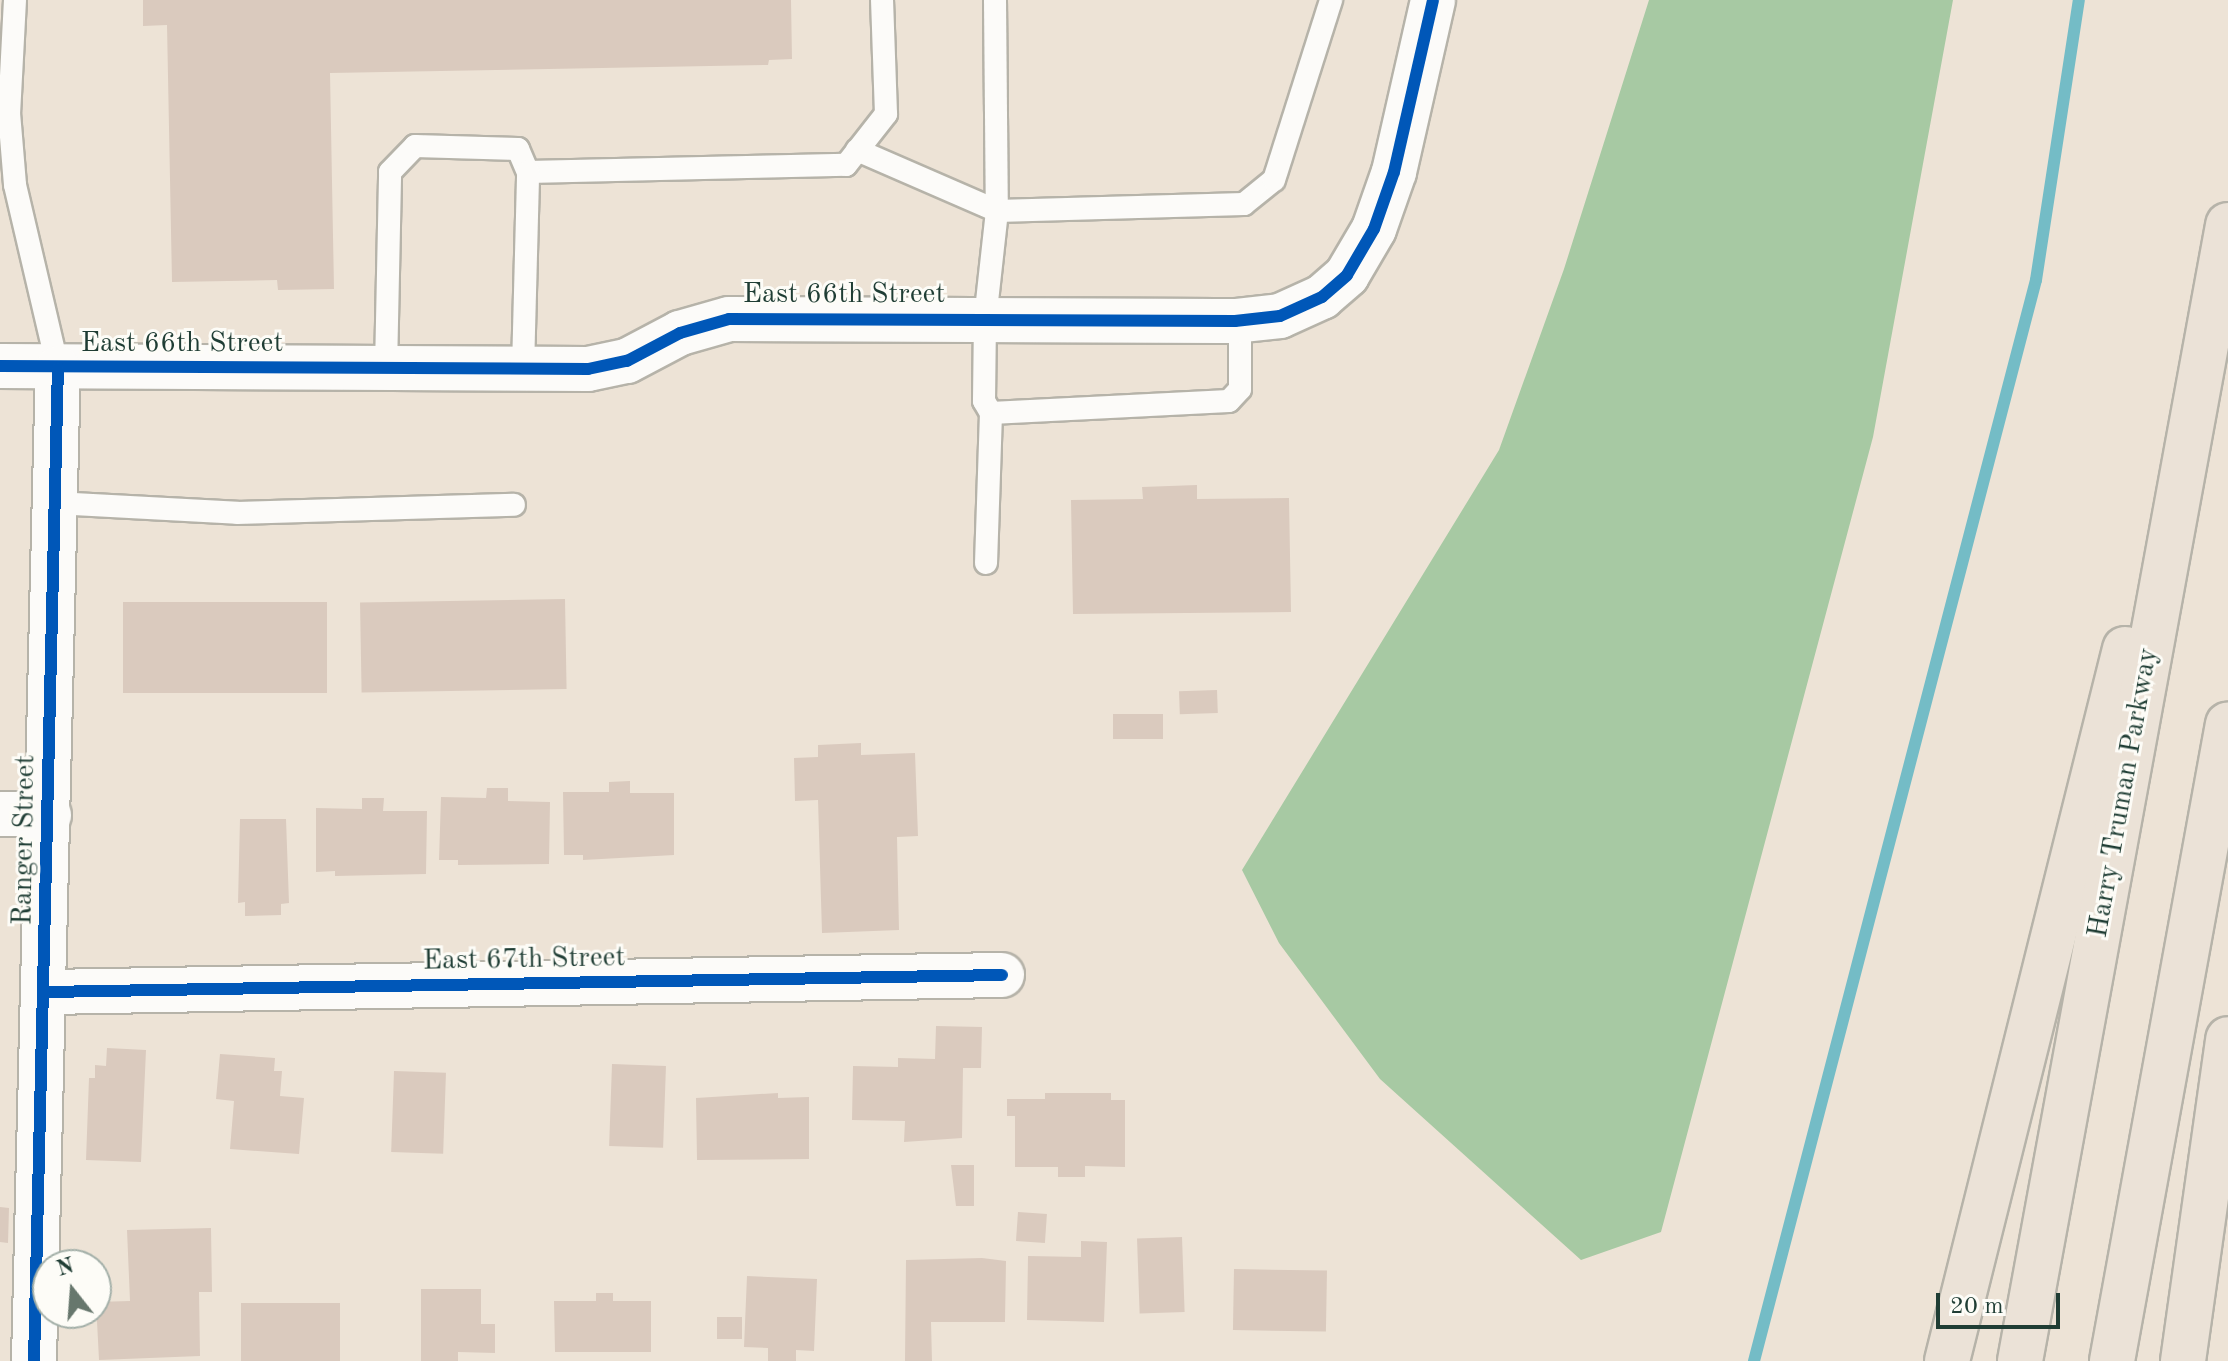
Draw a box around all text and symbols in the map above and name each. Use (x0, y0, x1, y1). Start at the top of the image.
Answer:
street label: East 66th Street (743, 278, 945, 312)
street label: East 66th Street (81, 327, 283, 361)
street label: Harry Truman Parkway (2082, 645, 2166, 941)
street label: Ranger Street (7, 754, 43, 926)
street label: East 67th Street (422, 941, 626, 979)
north arrow (32, 1249, 112, 1329)
text: N (54, 1255, 77, 1281)
scale bar (1940, 1277, 2064, 1327)
text: 20 m (1950, 1295, 2004, 1319)

